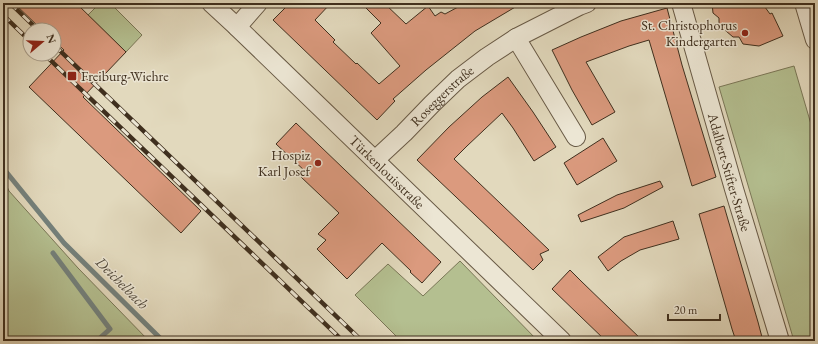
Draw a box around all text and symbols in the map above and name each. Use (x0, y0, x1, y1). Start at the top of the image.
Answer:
place label: St. Christophorus Kindergarten (641, 16, 738, 50)
north arrow (22, 22, 62, 62)
marker: St. Christophorus Kindergarten (740, 28, 750, 38)
text: N (43, 32, 60, 45)
street label: Roseggerstraße (406, 61, 478, 130)
place label: Freiburg-Wiehre (81, 67, 169, 85)
marker: Freiburg-Wiehre (66, 70, 78, 82)
street label: Adalbert-Stifter-Straße (704, 110, 755, 234)
street label: Türkenlouisstraße (345, 131, 429, 213)
place label: Hospiz Karl Josef (258, 146, 312, 180)
marker: Hospiz Karl Josef (313, 158, 323, 168)
water label: Deichelbach (91, 252, 153, 313)
scale bar (668, 296, 720, 322)
text: 20 m (674, 302, 698, 318)

